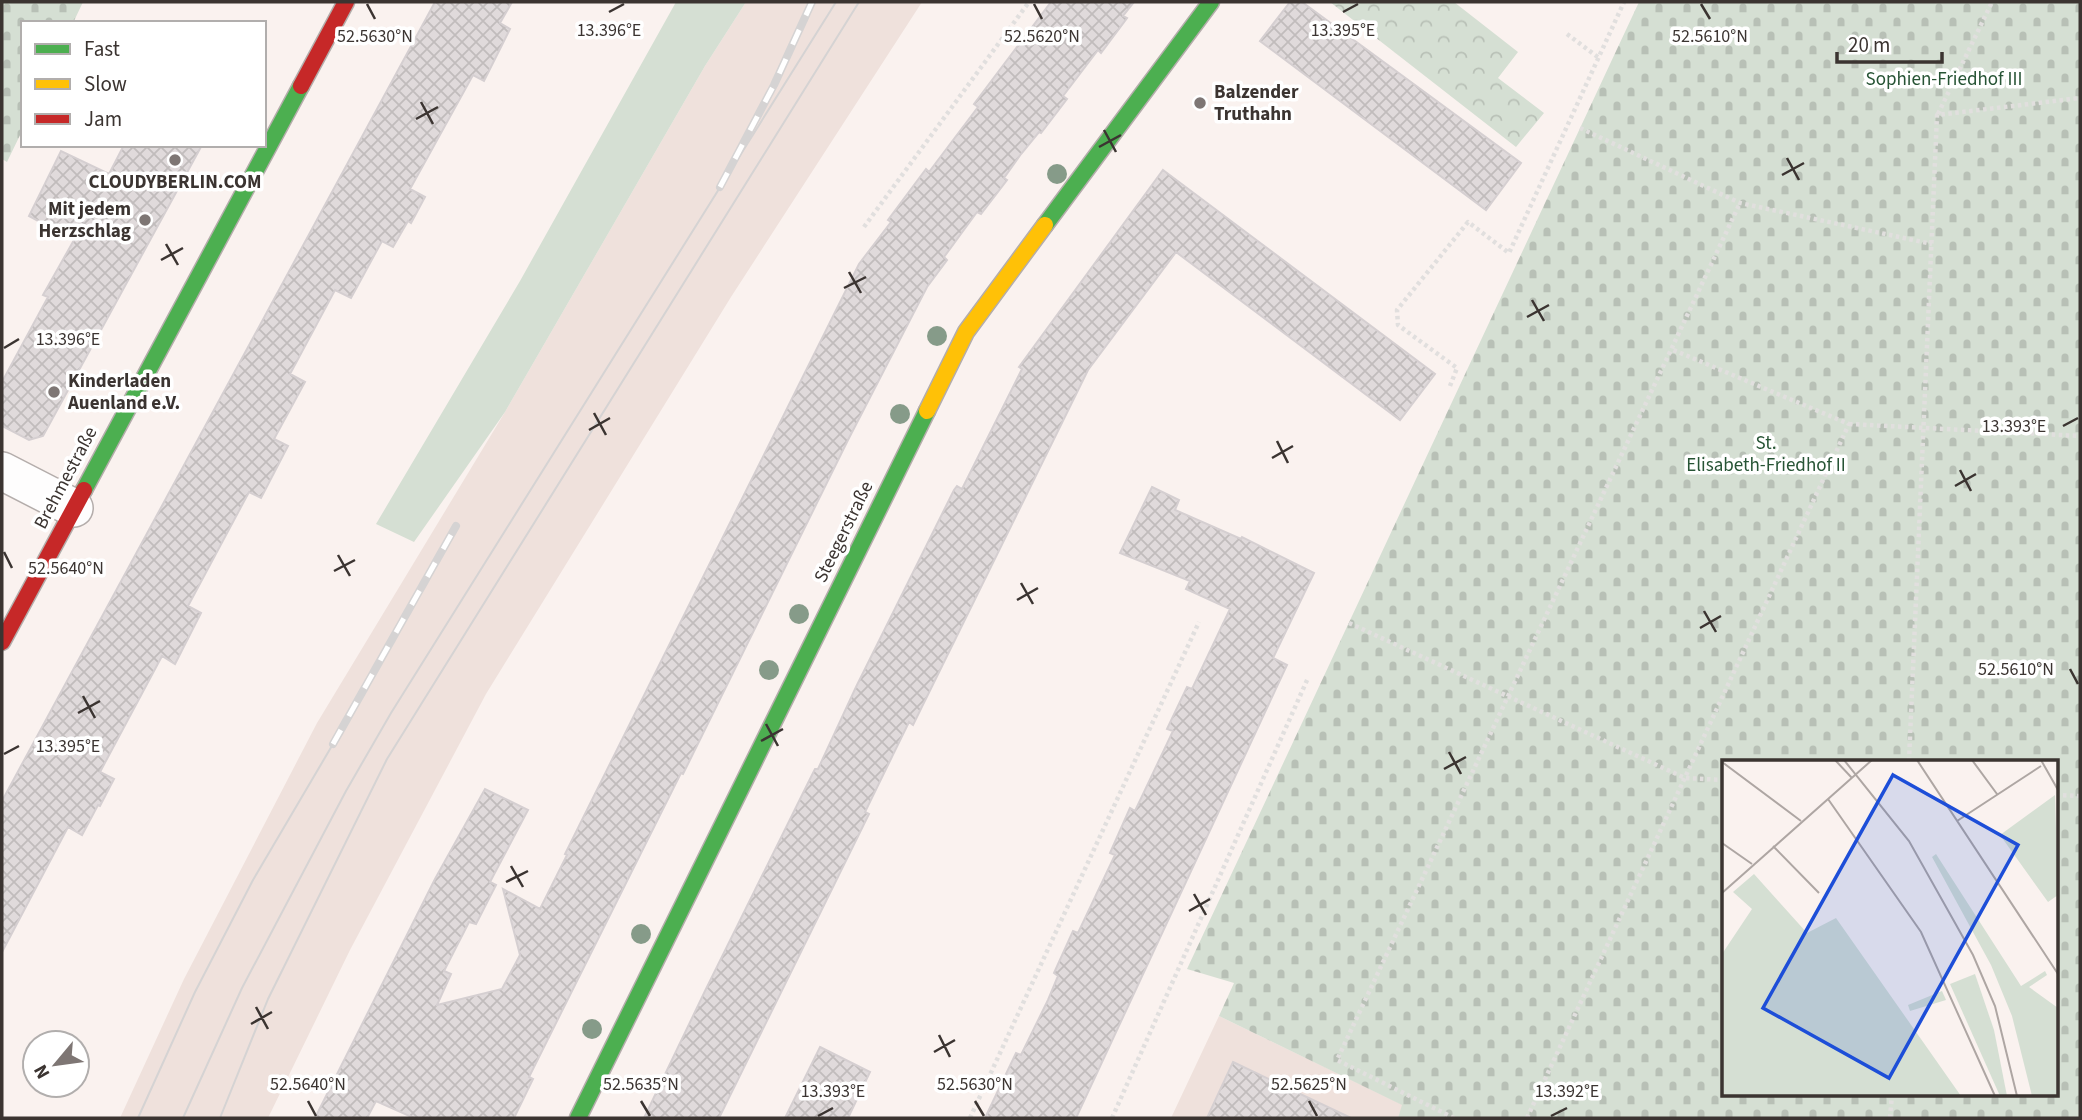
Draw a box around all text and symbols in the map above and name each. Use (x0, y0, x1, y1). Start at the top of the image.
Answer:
text: 13.396°E (577, 18, 641, 43)
text: 13.395°E (1311, 18, 1375, 43)
legend (21, 21, 266, 147)
scale bar (1837, 21, 1942, 65)
text: 52.5630°N (337, 24, 413, 49)
text: 52.5620°N (1004, 24, 1080, 49)
text: 52.5610°N (1672, 24, 1748, 49)
text: 20 m (1848, 30, 1890, 60)
text: Fast (84, 34, 120, 64)
park label: Sophien-Friedhof III (1866, 66, 2022, 93)
text: Slow (84, 69, 127, 99)
place label: Balzender Truthahn (1214, 79, 1299, 128)
marker: Balzender Truthahn (1192, 95, 1208, 111)
text: Jam (84, 104, 122, 134)
marker: CLOUDYBERLIN.COM (167, 152, 183, 168)
place label: CLOUDYBERLIN.COM (89, 169, 261, 196)
place label: Mit jedem Herzschlag (38, 196, 131, 245)
marker: Mit jedem Herzschlag (137, 212, 153, 228)
text: 13.396°E (36, 327, 100, 352)
place label: Kinderladen Auenland e.V. (67, 368, 180, 417)
marker: Kinderladen Auenland e.V. (46, 384, 62, 400)
text: 13.393°E (1982, 414, 2046, 439)
street label: Brehmestraße (28, 422, 104, 534)
park label: St. Elisabeth-Friedhof II (1686, 430, 1846, 479)
street label: Steegerstraße (808, 477, 880, 587)
text: 52.5640°N (28, 556, 104, 581)
text: 52.5610°N (1978, 657, 2054, 682)
text: 13.395°E (36, 734, 100, 759)
inset map (1722, 760, 2058, 1096)
north arrow (21, 1029, 91, 1099)
text: N (28, 1059, 57, 1084)
text: 52.5640°N (270, 1072, 346, 1097)
text: 52.5635°N (603, 1072, 679, 1097)
text: 52.5630°N (937, 1072, 1013, 1097)
text: 52.5625°N (1271, 1072, 1347, 1097)
text: 13.393°E (801, 1079, 865, 1104)
text: 13.392°E (1535, 1079, 1599, 1104)

